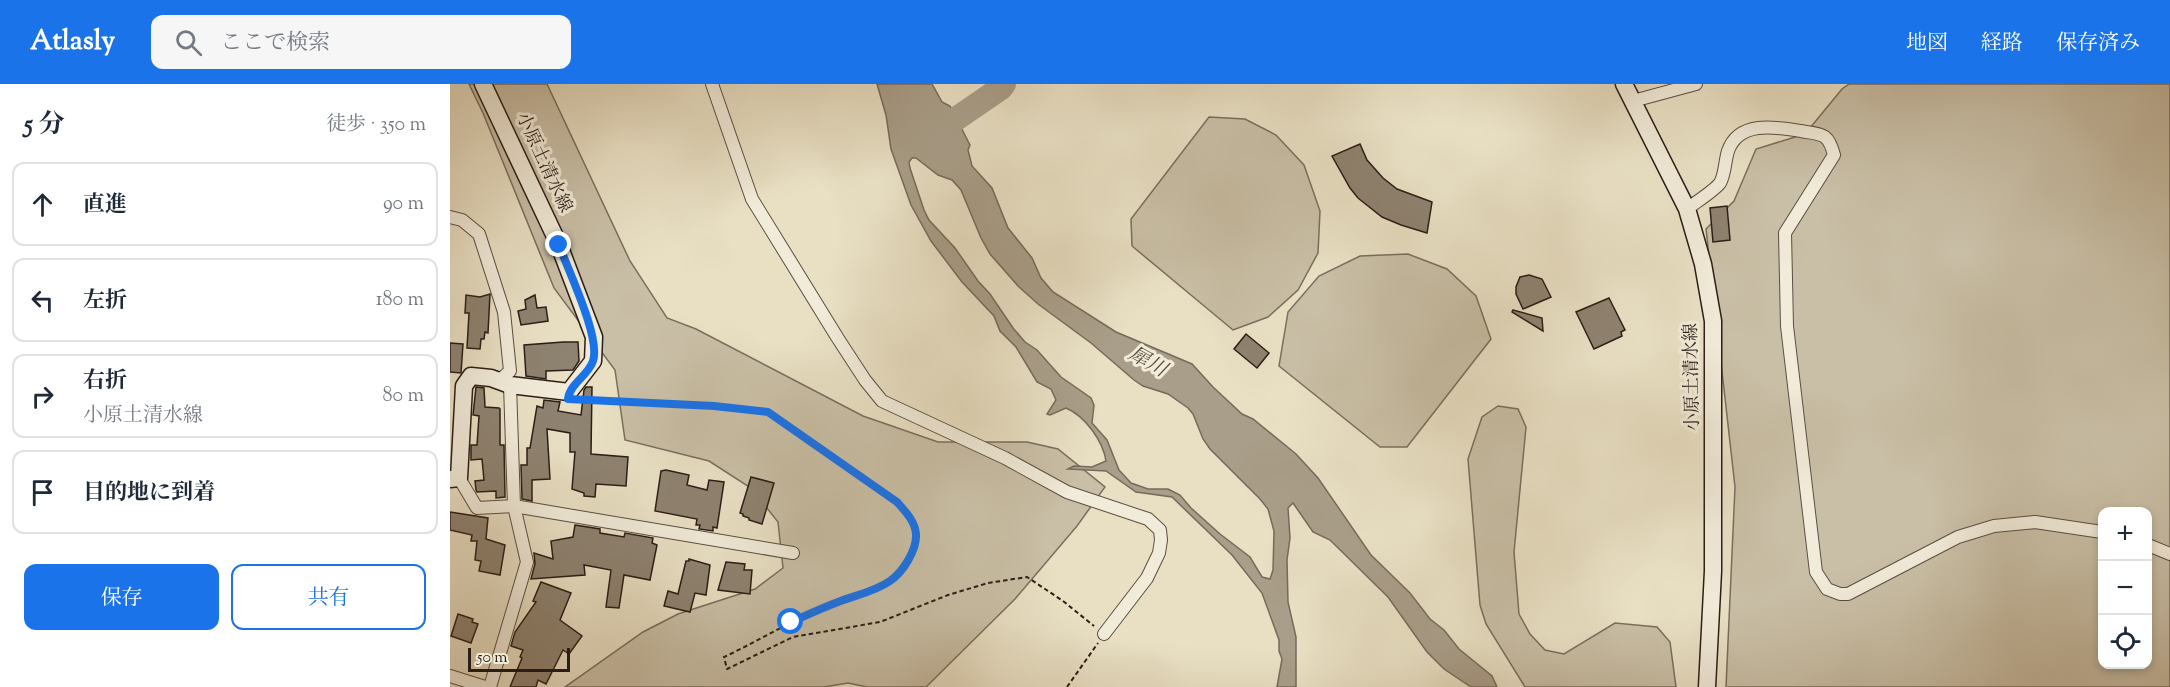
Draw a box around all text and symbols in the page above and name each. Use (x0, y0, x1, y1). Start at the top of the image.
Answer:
search box (151, 15, 571, 69)
text: Atlasly (30, 22, 115, 62)
icon: search (172, 26, 205, 59)
text: ここで検索 (220, 28, 330, 60)
text: 地図 (1906, 29, 1948, 59)
text: 経路 (1981, 29, 2023, 59)
text: 保存済み (2056, 29, 2140, 59)
text: 5 分 (24, 107, 64, 144)
street label: 小原土清水線 (508, 109, 578, 217)
text: 徒歩 · 350 m (326, 111, 426, 140)
icon: ahead (26, 188, 59, 221)
text: 直進 (83, 190, 127, 222)
text: 90 m (383, 190, 424, 219)
route end (545, 231, 571, 257)
icon: left (26, 284, 59, 317)
text: 左折 (83, 286, 127, 318)
text: 180 m (376, 286, 424, 315)
street label: 小原土清水線 (1679, 323, 1707, 431)
water label: 犀川 (1122, 341, 1173, 386)
text: 右折 (83, 366, 127, 398)
icon: right (26, 380, 59, 413)
text: 80 m (383, 382, 424, 411)
text: 小原土清水線 (83, 402, 203, 431)
icon: arrive (26, 476, 59, 509)
text: 目的地に到着 (83, 478, 215, 510)
map controls (2098, 507, 2152, 669)
button: + (2098, 507, 2152, 561)
button: − (2098, 561, 2152, 615)
button: 保存 (24, 564, 219, 630)
button: 共有 (231, 564, 426, 630)
route start (777, 608, 803, 634)
button: locate (2098, 615, 2152, 669)
scale bar (468, 645, 570, 672)
text: 50 m (477, 647, 508, 670)

